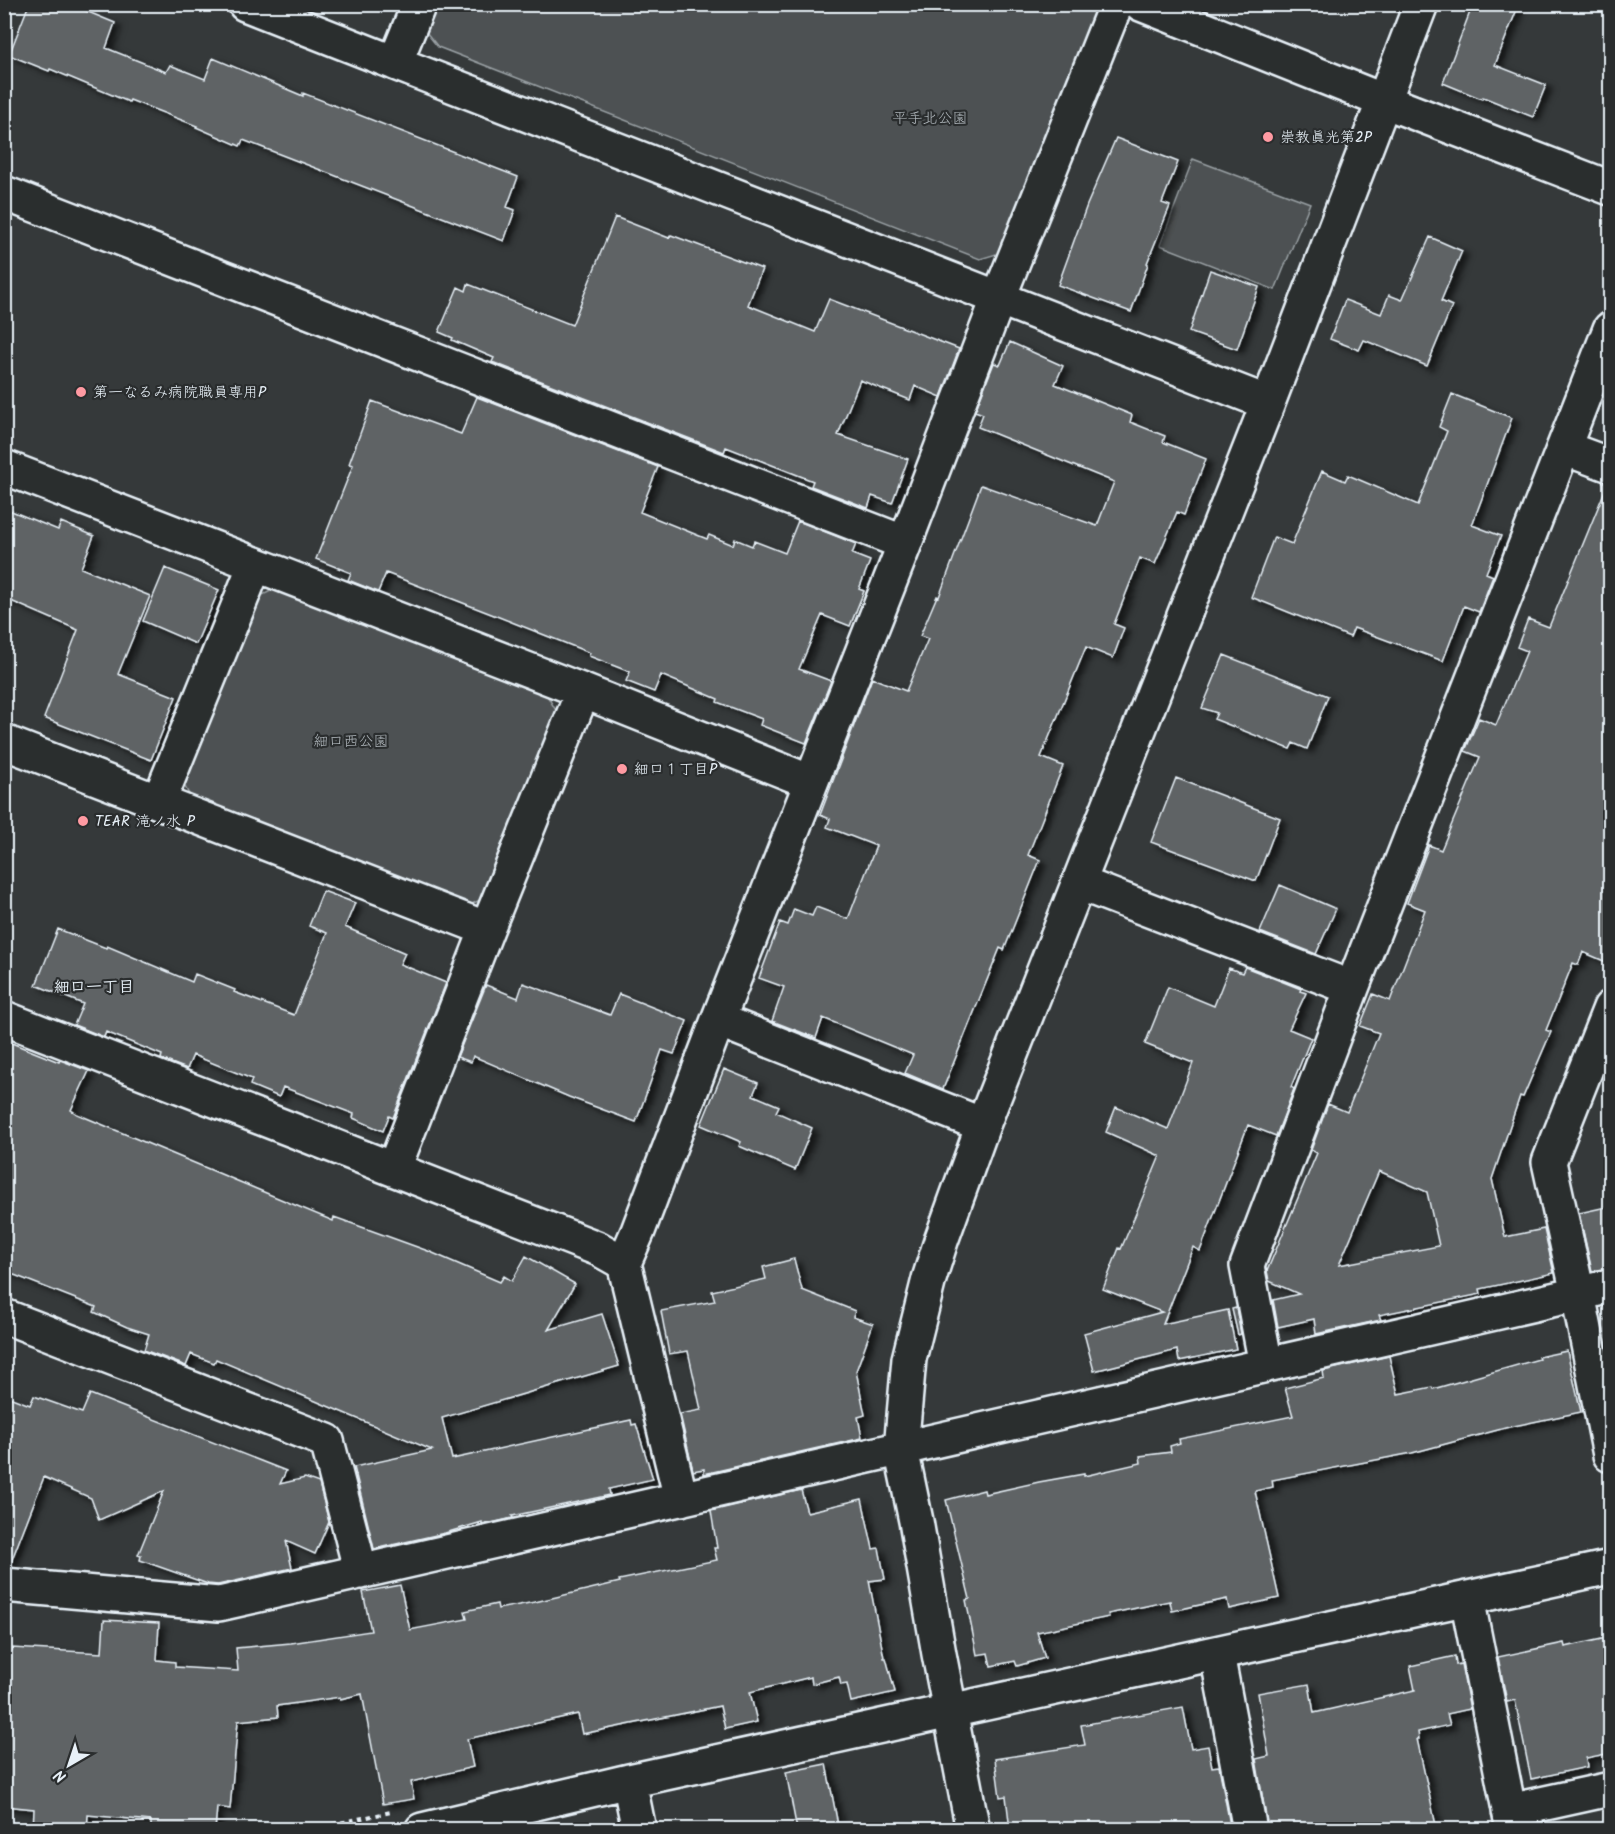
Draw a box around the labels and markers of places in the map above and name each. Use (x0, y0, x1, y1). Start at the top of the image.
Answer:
place label: 崇教眞光第2P (1280, 126, 1373, 150)
marker: 崇教眞光第2P (1261, 130, 1275, 144)
place label: 第一なるみ病院職員専用P (93, 381, 267, 405)
marker: 第一なるみ病院職員専用P (74, 385, 88, 399)
place label: 細口１丁目P (634, 758, 718, 782)
marker: 細口１丁目P (615, 762, 629, 776)
place label: TEAR 滝ノ水 P (95, 810, 196, 834)
marker: TEAR 滝ノ水 P (76, 814, 90, 828)

